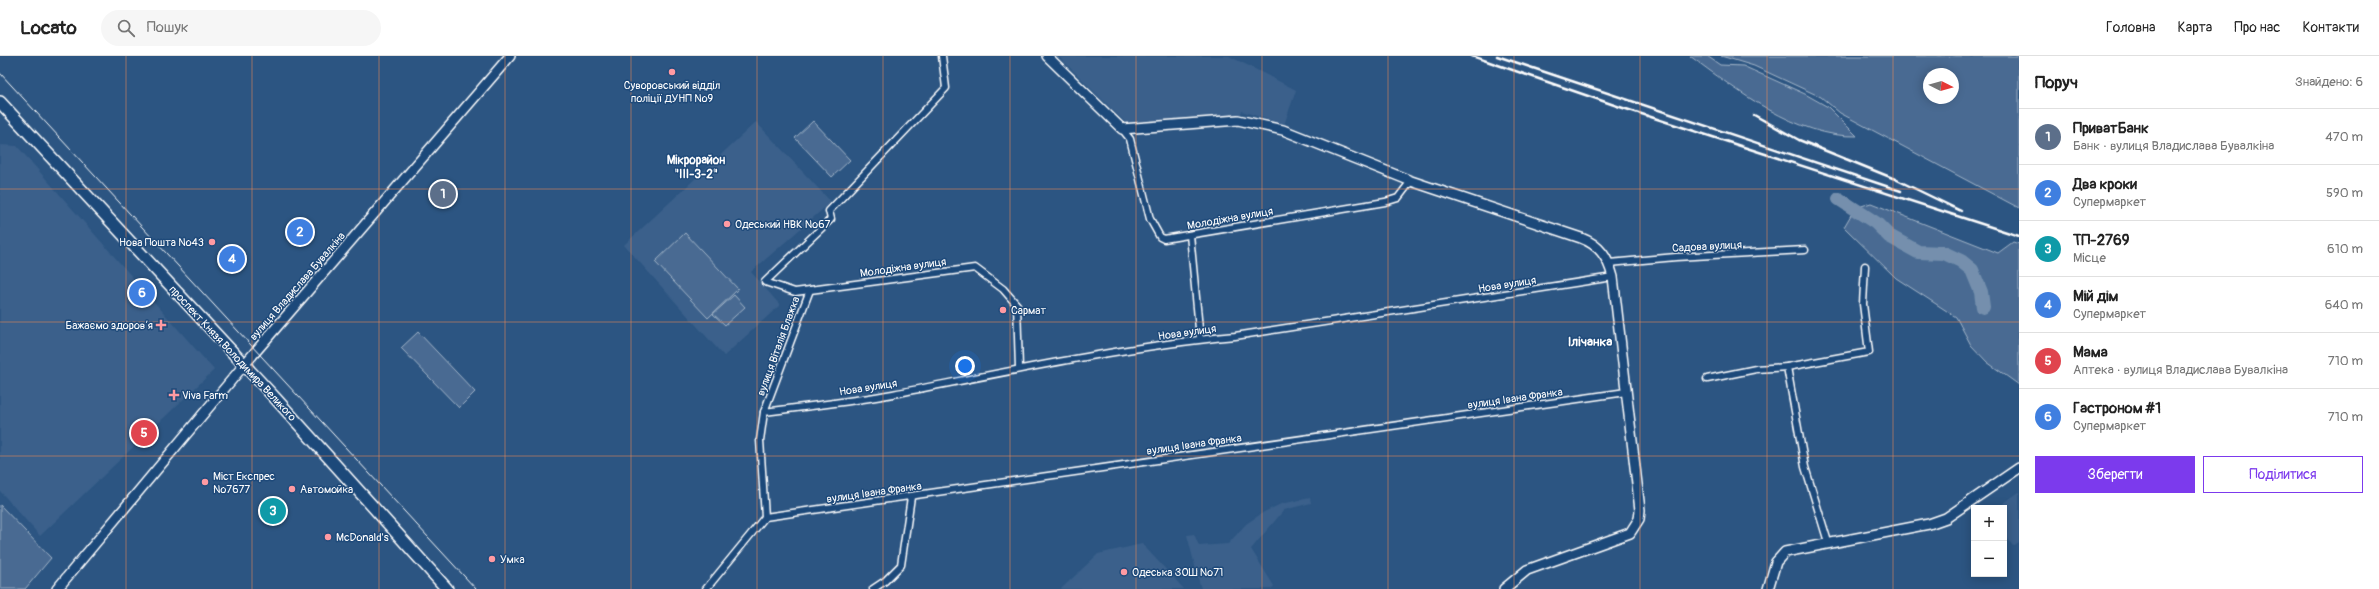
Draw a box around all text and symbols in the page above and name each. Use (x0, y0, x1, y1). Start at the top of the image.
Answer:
search box (101, 10, 381, 46)
text: Locato (20, 16, 77, 40)
icon: search (115, 17, 137, 39)
text: Пошук (147, 18, 189, 37)
text: Головна (2106, 19, 2156, 36)
text: Карта (2178, 19, 2212, 36)
text: Про нас (2234, 19, 2280, 36)
text: Контакти (2302, 19, 2359, 36)
marker: Суворовський відділ поліції ДУНП №9 (667, 67, 677, 77)
north arrow (1923, 68, 1959, 104)
text: Поруч (2035, 72, 2078, 93)
text: Знайдено: 6 (2295, 74, 2363, 90)
place label: Суворовський відділ поліції ДУНП №9 (624, 79, 720, 105)
text: ПриватБанк (2073, 119, 2149, 138)
text: 1 (2045, 129, 2051, 145)
text: 470 m (2325, 129, 2363, 145)
text: Банк · вулиця Владислава Бувалкіна (2073, 138, 2274, 154)
district label: Мікрорайон "ІІІ-3-2" (667, 153, 725, 182)
text: Два кроки (2073, 175, 2137, 194)
pin: 1 (430, 179, 456, 209)
text: 2 (2044, 185, 2052, 201)
text: 590 m (2326, 185, 2363, 201)
text: Супермаркет (2073, 194, 2146, 210)
street label: Молодіжна вулиця (1186, 205, 1274, 232)
pin: 2 (287, 217, 313, 247)
place label: Одеський НВК №67 (735, 218, 830, 231)
marker: Одеський НВК №67 (722, 219, 732, 229)
street label: вулиця Владислава Бувалкіна (247, 230, 348, 343)
text: ТП-2769 (2073, 231, 2130, 250)
place label: Нова Пошта №43 (119, 236, 204, 249)
marker: Нова Пошта №43 (207, 237, 217, 247)
street label: Садова вулиця (1672, 238, 1742, 255)
text: 3 (2044, 241, 2052, 257)
text: 610 m (2327, 241, 2363, 257)
pin: 4 (219, 244, 245, 274)
text: Місце (2073, 250, 2106, 266)
street label: Молодіжна вулиця (859, 255, 947, 280)
street label: Нова вулиця (1477, 273, 1537, 296)
pin: 6 (129, 278, 155, 308)
street label: проспект Князя Володимира Великого (166, 283, 299, 424)
text: Мій дім (2073, 287, 2118, 306)
street label: вулиця Віталія Блажка (754, 295, 802, 398)
text: 4 (2044, 297, 2052, 313)
text: 640 m (2325, 297, 2363, 313)
place label: Сармат (1011, 304, 1046, 317)
marker: Сармат (998, 305, 1008, 315)
text: Супермаркет (2073, 306, 2146, 322)
place label: Бажаємо здоровʼя (66, 319, 153, 332)
marker: Бажаємо здоровʼя (156, 320, 166, 330)
street label: Нова вулиця (1157, 322, 1217, 343)
district label: Ілічанка (1568, 334, 1612, 350)
text: Мама (2073, 343, 2108, 362)
text: 5 (2044, 353, 2052, 369)
text: 710 m (2328, 353, 2363, 369)
your location (955, 356, 975, 376)
text: Аптека · вулиця Владислава Бувалкіна (2073, 362, 2288, 378)
street label: Нова вулиця (838, 376, 898, 399)
street label: вулиця Івана Франка (1467, 385, 1563, 412)
place label: Viva Farm (182, 389, 228, 402)
marker: Viva Farm (169, 390, 179, 400)
text: Гастроном #1 (2073, 399, 2161, 418)
text: 6 (2044, 409, 2052, 425)
text: 710 m (2328, 409, 2363, 425)
pin: 5 (131, 418, 157, 448)
text: Супермаркет (2073, 418, 2146, 434)
street label: вулиця Івана Франка (1146, 431, 1242, 458)
button: Зберегти (2035, 456, 2195, 493)
button: Поділитися (2203, 456, 2363, 493)
place label: Міст Експрес №7677 (213, 470, 275, 496)
marker: Міст Експрес №7677 (200, 477, 210, 487)
street label: вулиця Івана Франка (826, 479, 922, 506)
place label: Автомойка (300, 483, 353, 496)
marker: Автомойка (287, 484, 297, 494)
pin: 3 (260, 496, 286, 526)
map controls (1971, 505, 2007, 577)
button: + (1971, 505, 2007, 541)
place label: McDonald's (336, 531, 389, 544)
marker: McDonald's (323, 532, 333, 542)
button: − (1971, 541, 2007, 577)
place label: Умка (500, 553, 525, 566)
marker: Умка (487, 554, 497, 564)
place label: Одеська ЗОШ №71 (1132, 566, 1223, 579)
marker: Одеська ЗОШ №71 (1119, 567, 1129, 577)

